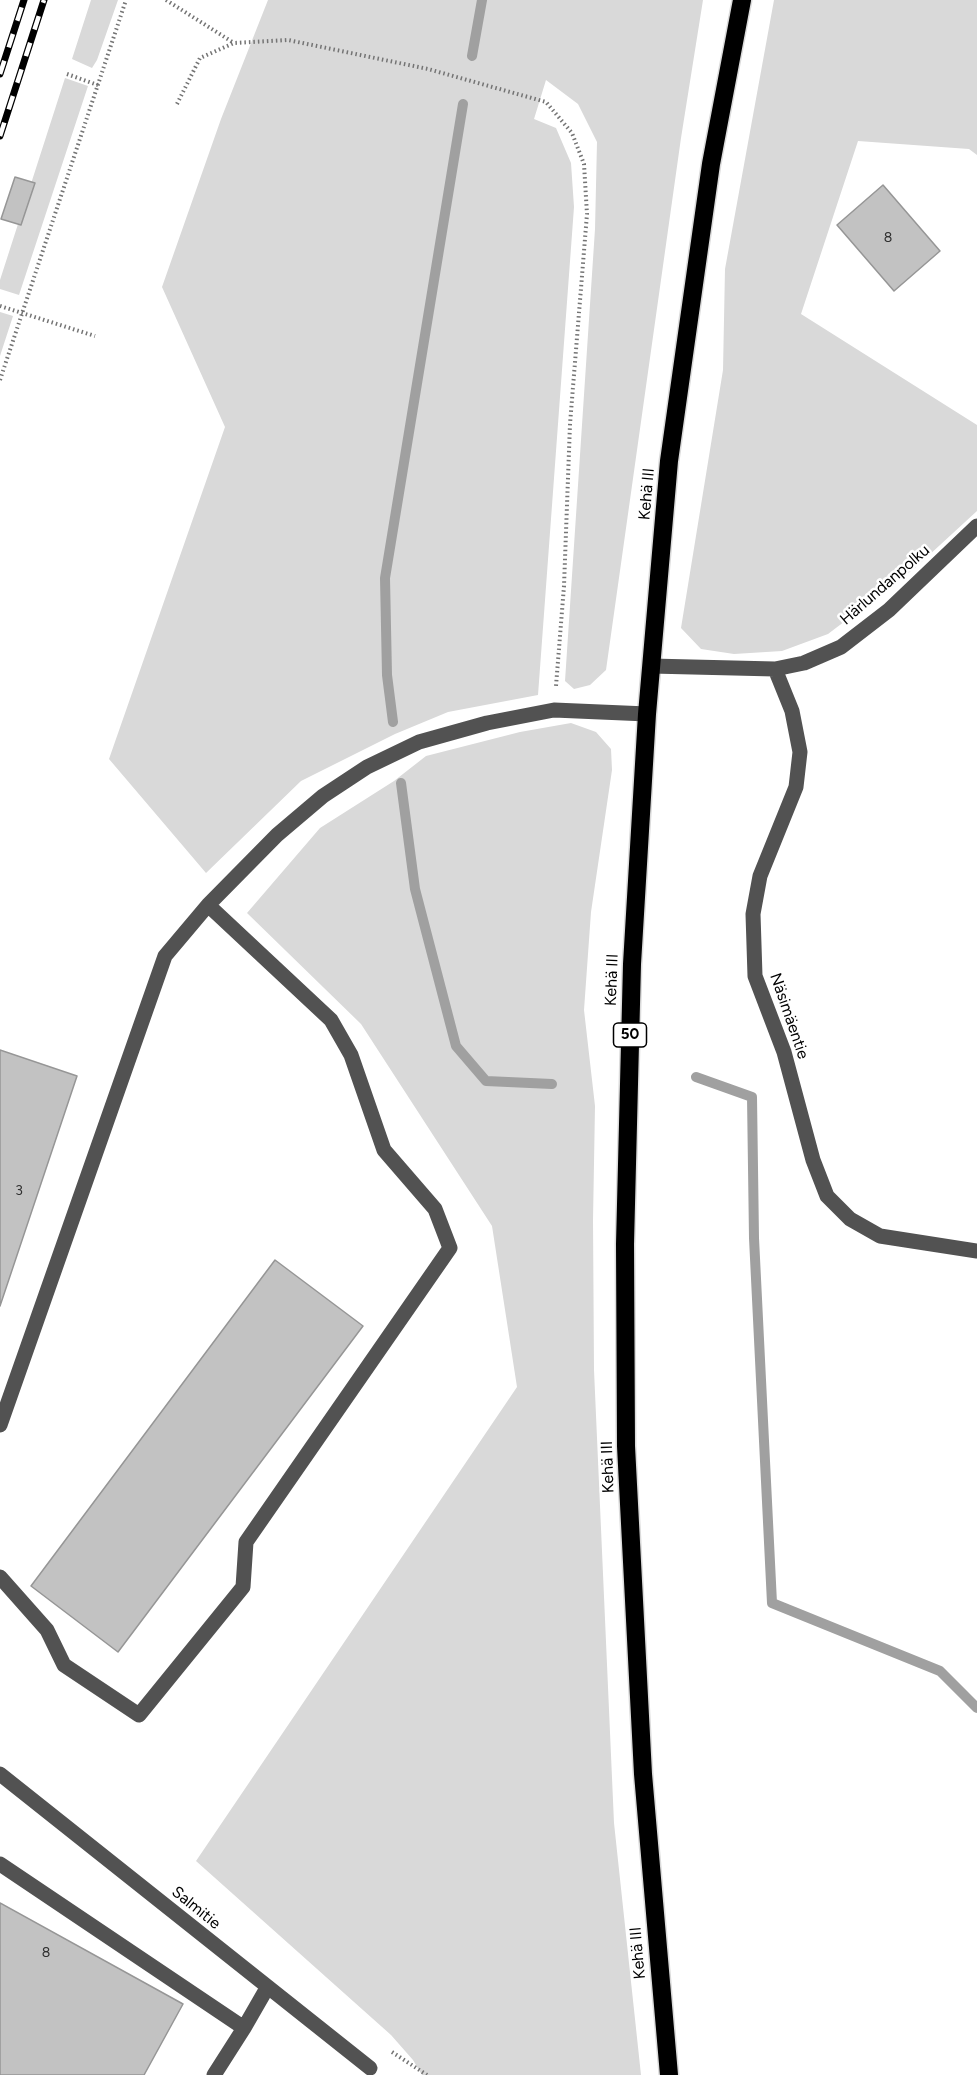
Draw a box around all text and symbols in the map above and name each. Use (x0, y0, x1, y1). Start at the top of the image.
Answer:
house number: 8 (884, 230, 892, 246)
street label: Kehä III (635, 467, 659, 521)
street label: Härlundanpolku (836, 541, 934, 629)
street label: Kehä III (601, 953, 623, 1007)
street label: Näsimäentie (765, 971, 813, 1061)
road number: 50 (614, 1023, 646, 1047)
house number: 3 (15, 1183, 23, 1199)
street label: Kehä III (597, 1440, 619, 1494)
street label: Salmitie (168, 1883, 224, 1933)
street label: Kehä III (626, 1926, 650, 1980)
house number: 8 (42, 1945, 50, 1961)

